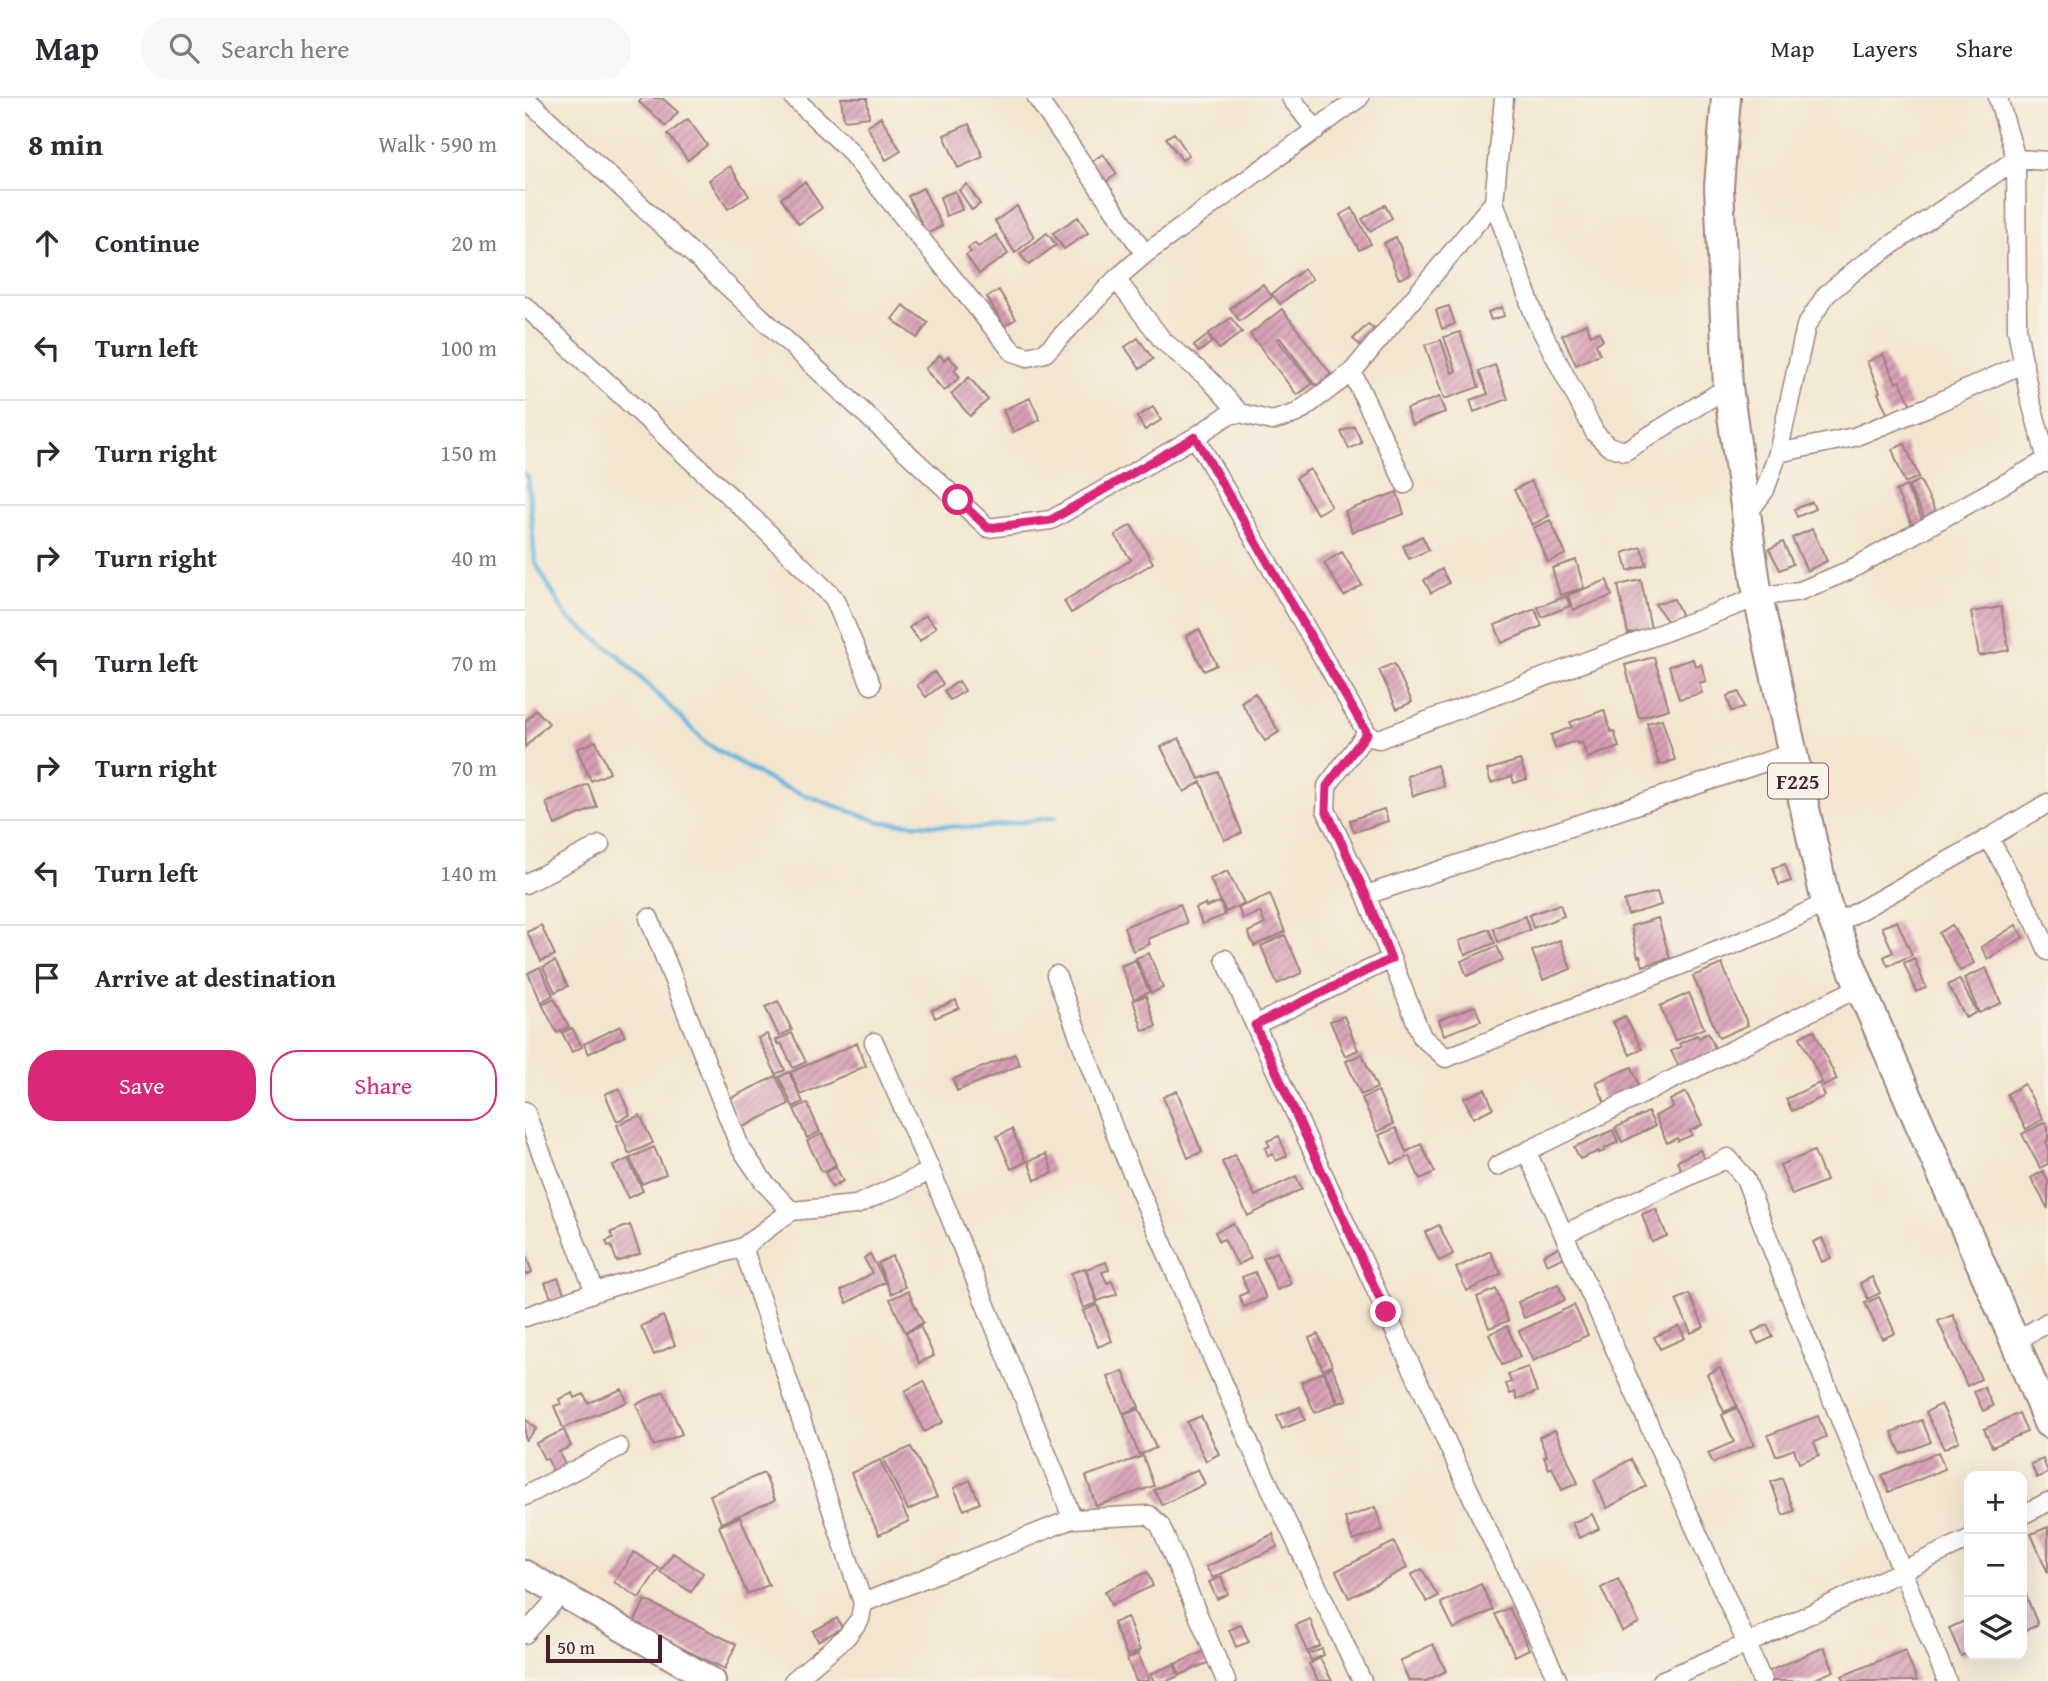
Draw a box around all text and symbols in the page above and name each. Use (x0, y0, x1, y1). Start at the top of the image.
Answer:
search box (141, 17, 631, 80)
text: Map (35, 24, 99, 72)
icon: search (165, 29, 203, 67)
text: Search here (221, 29, 349, 68)
text: Map (1771, 31, 1814, 66)
text: Layers (1852, 31, 1918, 66)
text: Share (1956, 31, 2013, 66)
text: 8 min (28, 122, 103, 166)
text: Walk · 590 m (378, 127, 497, 160)
text: Continue (95, 223, 200, 262)
icon: ahead (28, 224, 66, 262)
text: 20 m (451, 226, 497, 259)
text: Turn left (95, 328, 198, 367)
icon: left (28, 329, 66, 367)
text: 100 m (440, 331, 497, 364)
text: Turn right (95, 433, 217, 472)
icon: right (28, 434, 66, 472)
text: 150 m (440, 436, 497, 469)
route start (942, 484, 973, 515)
text: Turn right (95, 538, 217, 577)
icon: right (28, 539, 66, 577)
text: 40 m (451, 541, 497, 574)
text: Turn left (95, 643, 198, 682)
icon: left (28, 644, 66, 682)
text: 70 m (451, 646, 497, 679)
text: Turn right (95, 748, 217, 787)
icon: right (28, 749, 66, 787)
text: 70 m (451, 751, 497, 784)
road number: F225 (1768, 764, 1828, 798)
text: Turn left (95, 853, 198, 892)
icon: left (28, 854, 66, 892)
text: 140 m (440, 856, 497, 889)
text: Arrive at destination (95, 958, 336, 997)
icon: arrive (28, 959, 66, 997)
button: Save (28, 1050, 256, 1121)
button: Share (270, 1050, 497, 1121)
route end (1370, 1296, 1401, 1327)
map controls (1964, 1471, 2027, 1660)
button: + (1964, 1471, 2027, 1534)
button: − (1964, 1534, 2027, 1597)
button: layers (1964, 1597, 2027, 1660)
scale bar (546, 1632, 661, 1664)
text: 50 m (557, 1633, 595, 1661)

